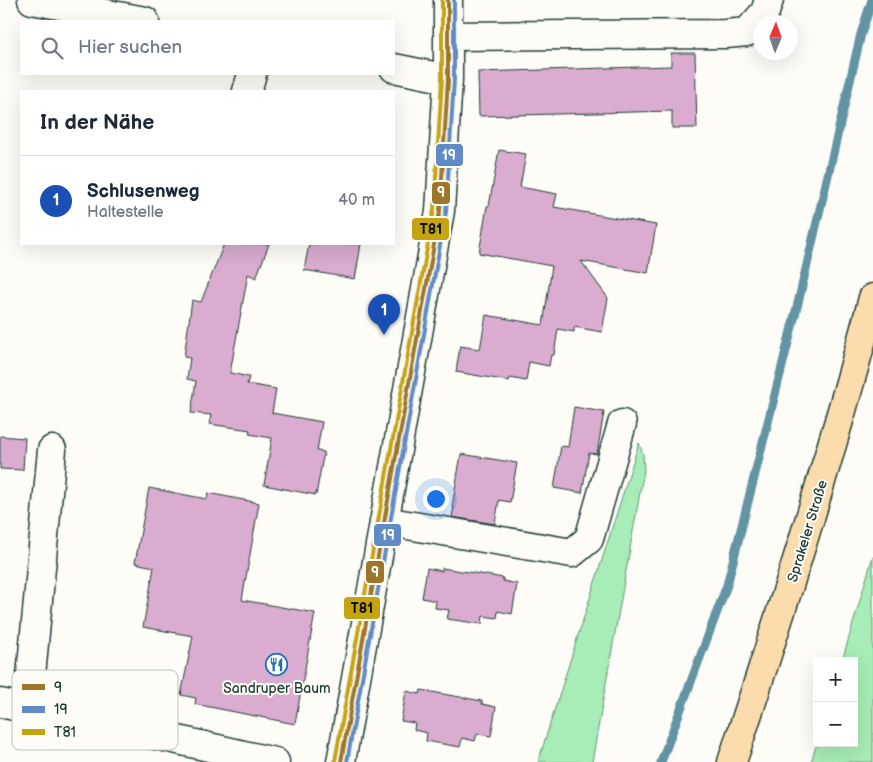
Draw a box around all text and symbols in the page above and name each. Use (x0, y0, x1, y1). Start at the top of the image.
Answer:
north arrow (753, 15, 798, 60)
search box (20, 20, 395, 75)
icon: search (38, 34, 66, 62)
text: Hier suchen (78, 36, 182, 59)
text: In der Nähe (40, 110, 154, 135)
line badge: 19 (435, 143, 464, 167)
text: 19 (442, 147, 456, 164)
text: Schlusenweg (87, 180, 200, 203)
line badge: 9 (431, 181, 451, 205)
text: 9 (437, 184, 445, 201)
text: 1 (53, 191, 59, 210)
text: 40 m (338, 191, 375, 210)
text: Haltestelle (87, 203, 164, 222)
line badge: T81 (411, 217, 450, 241)
text: T81 (420, 221, 442, 238)
pin: 1 (368, 294, 400, 335)
street label: Sprakeler Straße (784, 478, 831, 584)
your location (423, 486, 449, 512)
line badge: 19 (373, 523, 402, 547)
text: 19 (381, 527, 395, 544)
line badge: 9 (365, 560, 385, 584)
text: 9 (371, 564, 379, 581)
line badge: T81 (343, 596, 381, 620)
text: T81 (351, 600, 373, 617)
restaurant icon: Sandruper Baum (265, 653, 289, 677)
map controls (813, 657, 858, 747)
button: + (813, 657, 858, 702)
legend (12, 670, 178, 750)
text: 9 (54, 679, 62, 696)
place label: Sandruper Baum (223, 680, 331, 697)
text: 19 (54, 701, 68, 718)
button: − (813, 702, 858, 747)
text: T81 (54, 724, 76, 741)

